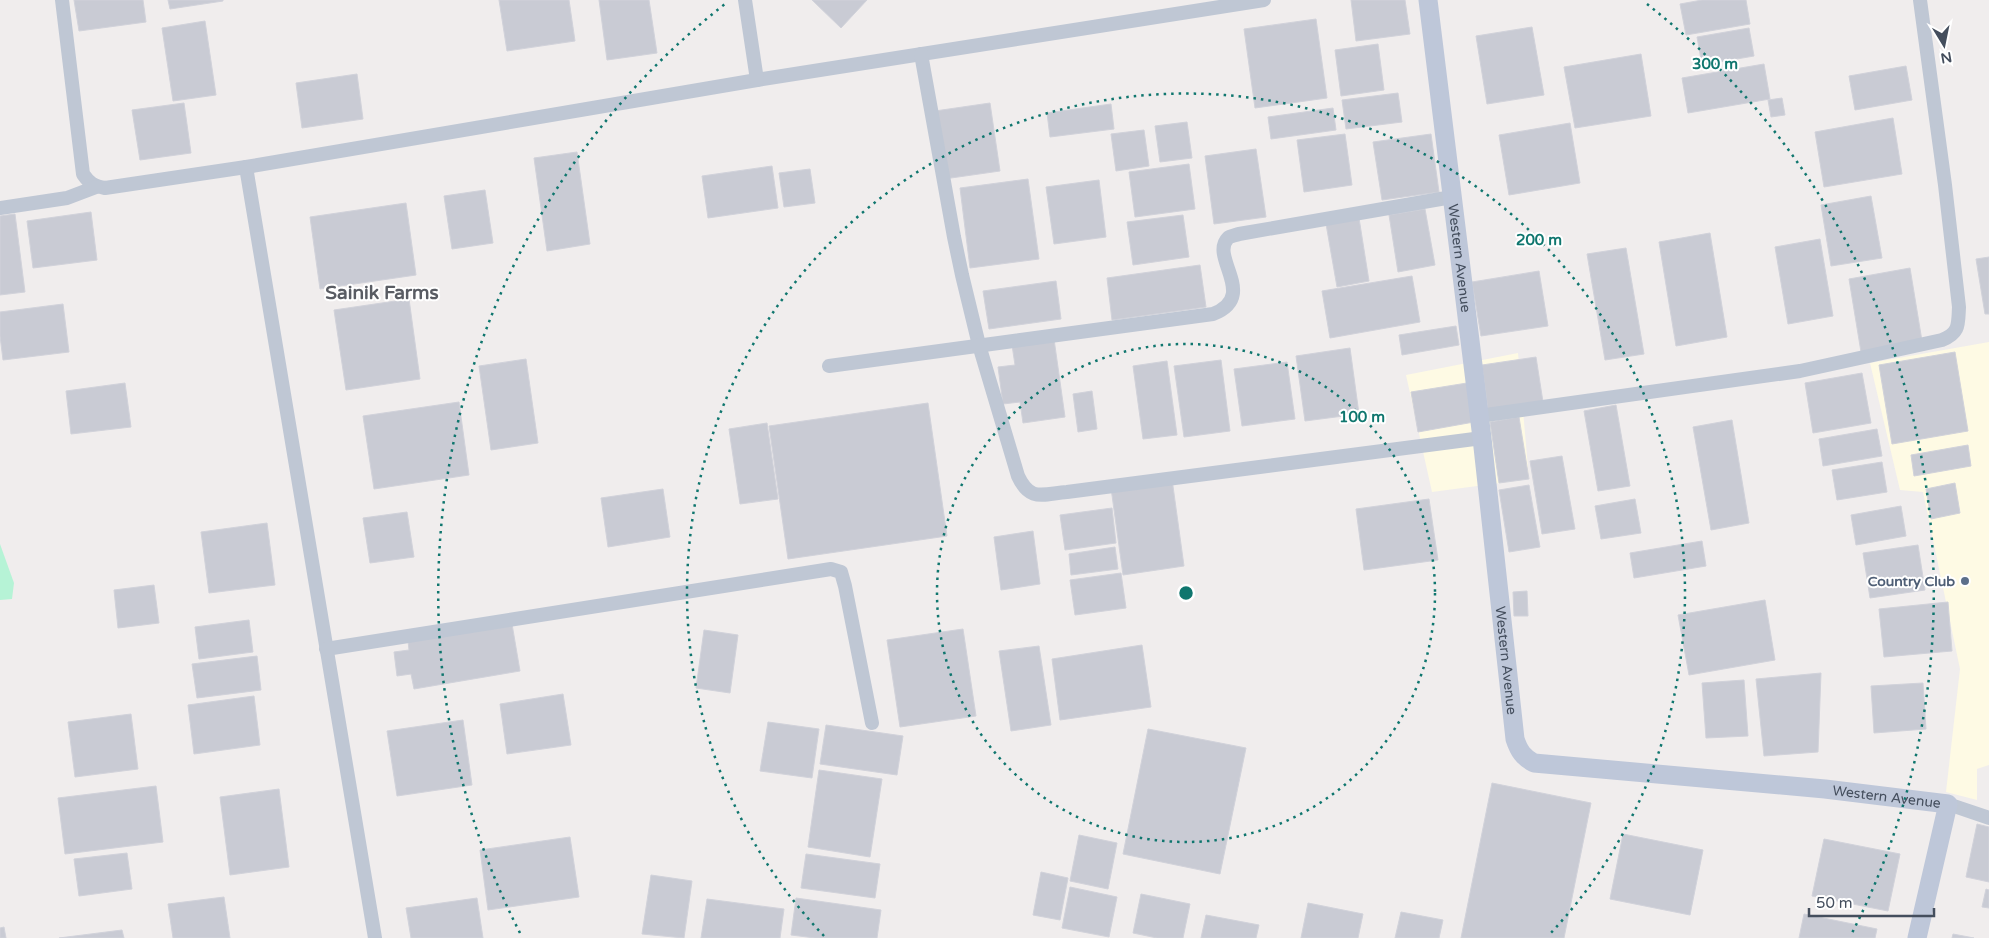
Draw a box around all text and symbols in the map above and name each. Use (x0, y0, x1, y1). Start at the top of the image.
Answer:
north arrow (1919, 20, 1969, 70)
text: N (1939, 48, 1953, 67)
text: 300 m (1692, 55, 1738, 73)
street label: Western Avenue (1445, 203, 1475, 313)
text: 200 m (1516, 231, 1562, 249)
district label: Sainik Farms (325, 282, 439, 304)
text: 100 m (1339, 408, 1385, 426)
place label: Country Club (1868, 573, 1955, 590)
marker: Country Club (1959, 575, 1971, 587)
centre of rings (1177, 584, 1195, 602)
street label: Western Avenue (1492, 605, 1521, 716)
street label: Western Avenue (1832, 781, 1942, 812)
scale bar (1809, 886, 1934, 918)
text: 50 m (1816, 894, 1853, 912)

